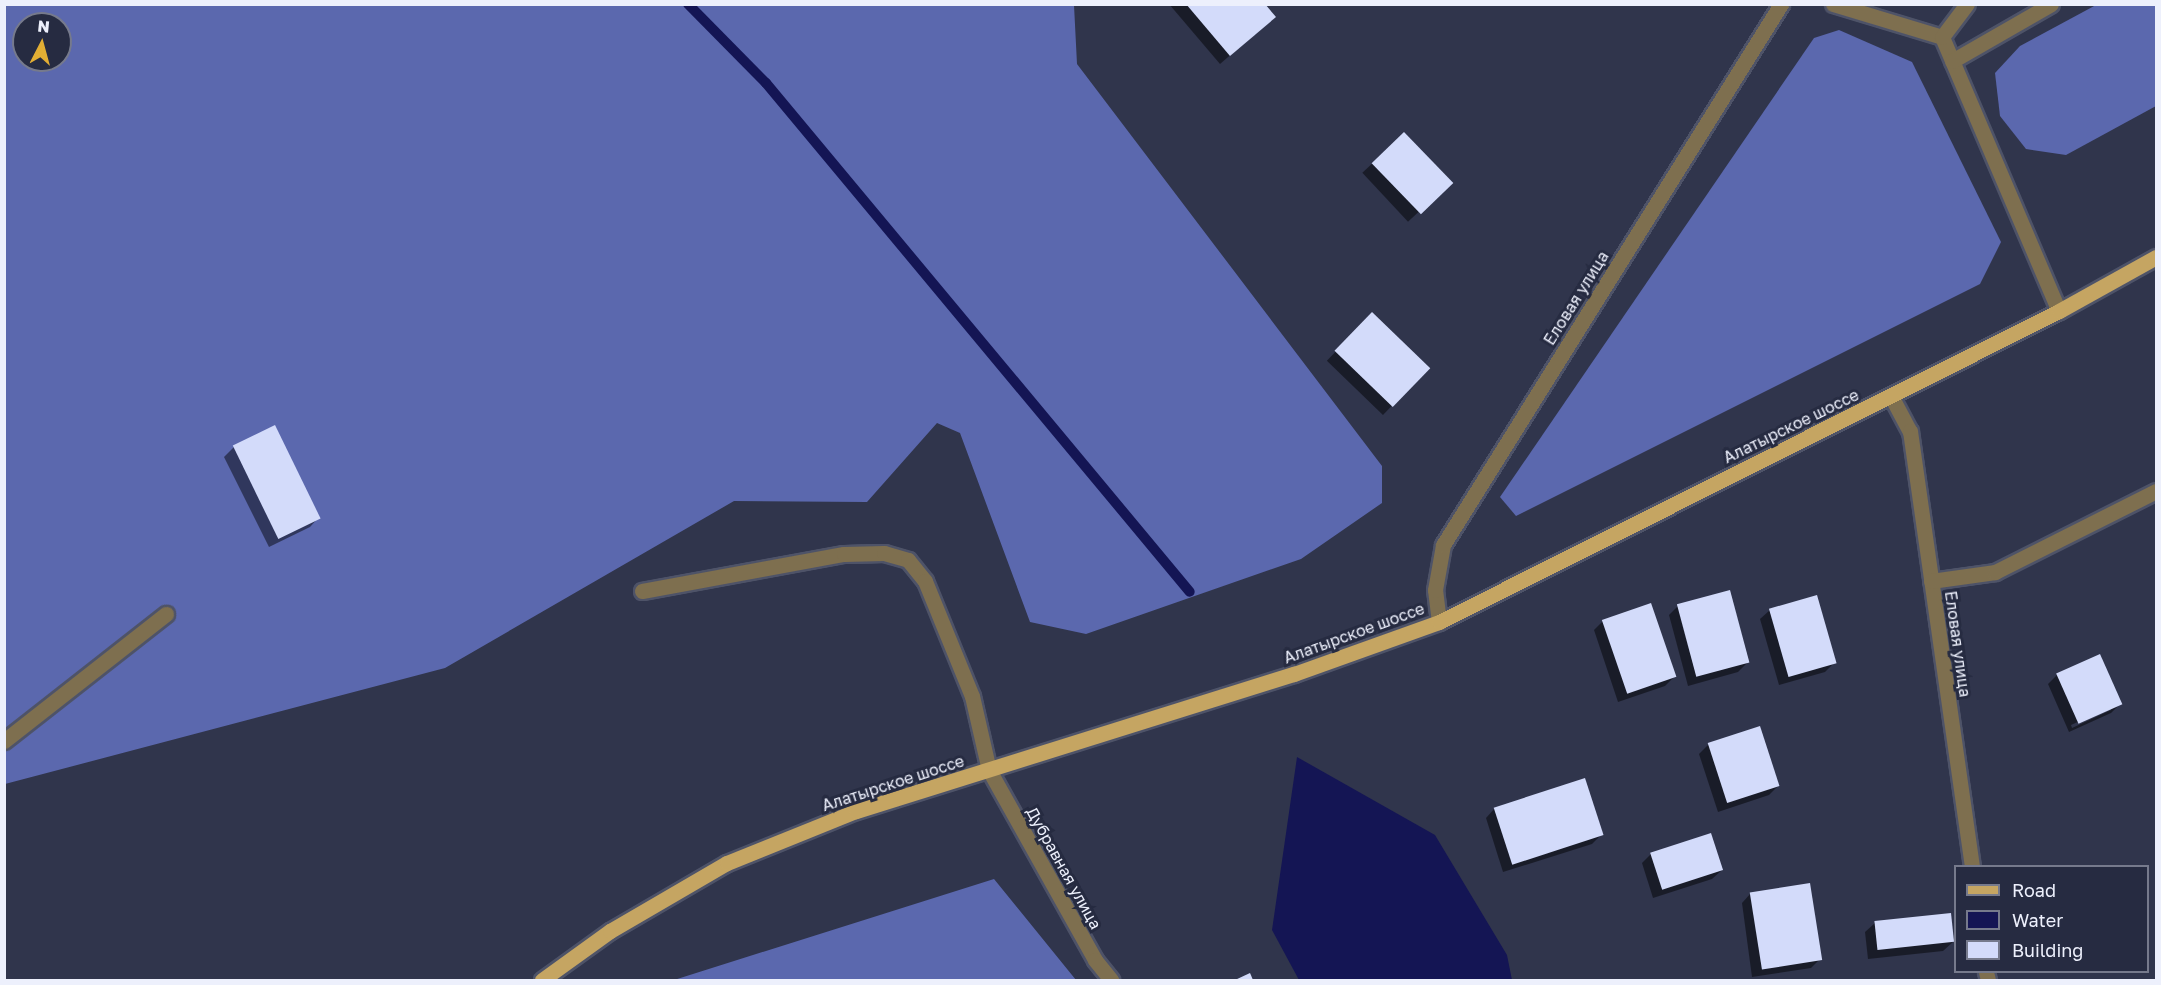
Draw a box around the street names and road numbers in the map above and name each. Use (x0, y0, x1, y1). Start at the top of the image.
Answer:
street label: Еловая улица (1540, 248, 1612, 348)
street label: Алатырское шоссе (1720, 385, 1862, 467)
street label: Еловая улица (1941, 590, 1975, 698)
street label: Алатырское шоссе (1281, 599, 1427, 667)
street label: Алатырское шоссе (819, 751, 967, 815)
street label: Дубравная улица (1023, 804, 1105, 932)

